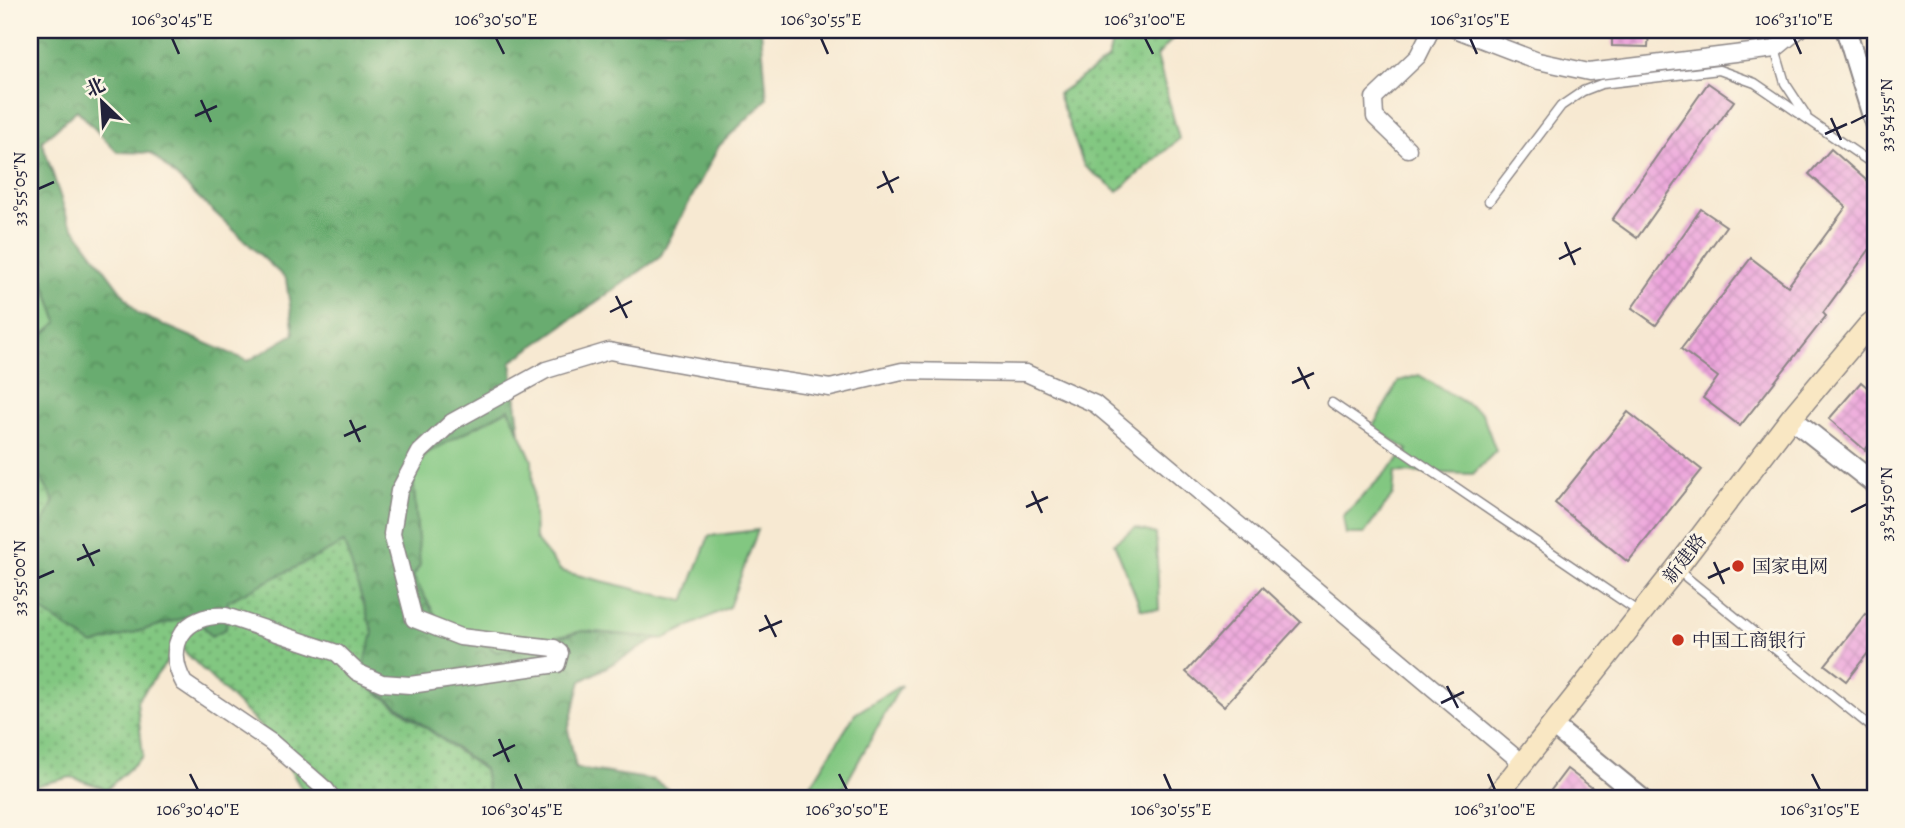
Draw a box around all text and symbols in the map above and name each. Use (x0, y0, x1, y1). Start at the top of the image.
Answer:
text: 106°30'45"E (131, 7, 213, 31)
text: 106°30'50"E (454, 7, 538, 31)
text: 106°30'55"E (780, 7, 862, 31)
text: 106°31'00"E (1104, 7, 1186, 31)
text: 106°31'05"E (1430, 7, 1510, 31)
text: 106°31'10"E (1755, 7, 1833, 31)
north arrow (66, 66, 136, 136)
text: 北 (81, 72, 109, 103)
text: 33°54'55"N (1874, 78, 1898, 152)
text: 33°55'05"N (7, 152, 31, 226)
text: 33°54'50"N (1874, 466, 1898, 542)
street label: 新建路 (1657, 528, 1713, 589)
text: 33°55'00"N (7, 540, 31, 616)
place label: 国家电网 (1752, 554, 1828, 580)
marker: 国家电网 (1730, 558, 1746, 574)
place label: 中国工商银行 (1692, 628, 1806, 654)
marker: 中国工商银行 (1670, 632, 1686, 648)
text: 106°30'40"E (156, 797, 240, 821)
text: 106°30'45"E (481, 797, 563, 821)
text: 106°30'50"E (805, 797, 889, 821)
text: 106°30'55"E (1130, 797, 1212, 821)
text: 106°31'00"E (1454, 797, 1536, 821)
text: 106°31'05"E (1780, 797, 1860, 821)

